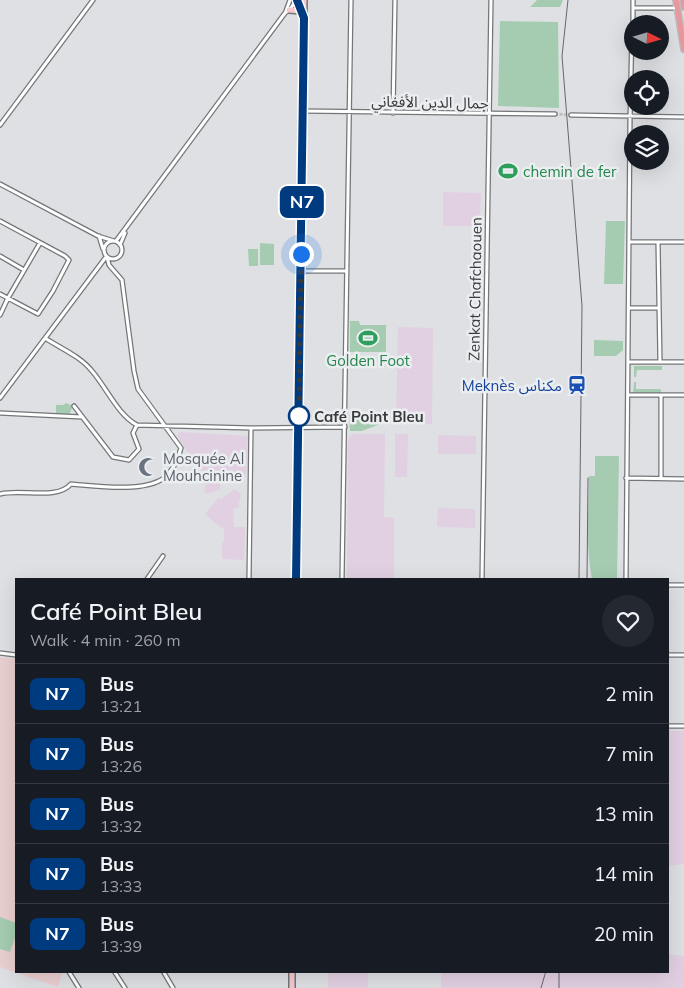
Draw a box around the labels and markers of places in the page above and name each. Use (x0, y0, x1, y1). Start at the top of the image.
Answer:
sports icon: chemin de fer (497, 160, 519, 182)
place label: chemin de fer (523, 162, 617, 181)
sports icon: Golden Foot (357, 327, 379, 349)
place label: Golden Foot (326, 351, 410, 370)
station icon: Meknès مكناس (566, 374, 588, 396)
place label: Meknès مكناس (462, 376, 562, 395)
marker: Café Point Bleu (288, 405, 310, 427)
place label: Café Point Bleu (314, 407, 424, 426)
place label: Mosquée Al Mouhcinine (163, 449, 244, 485)
mosque icon: Mosquée Al Mouhcinine (137, 456, 159, 478)

